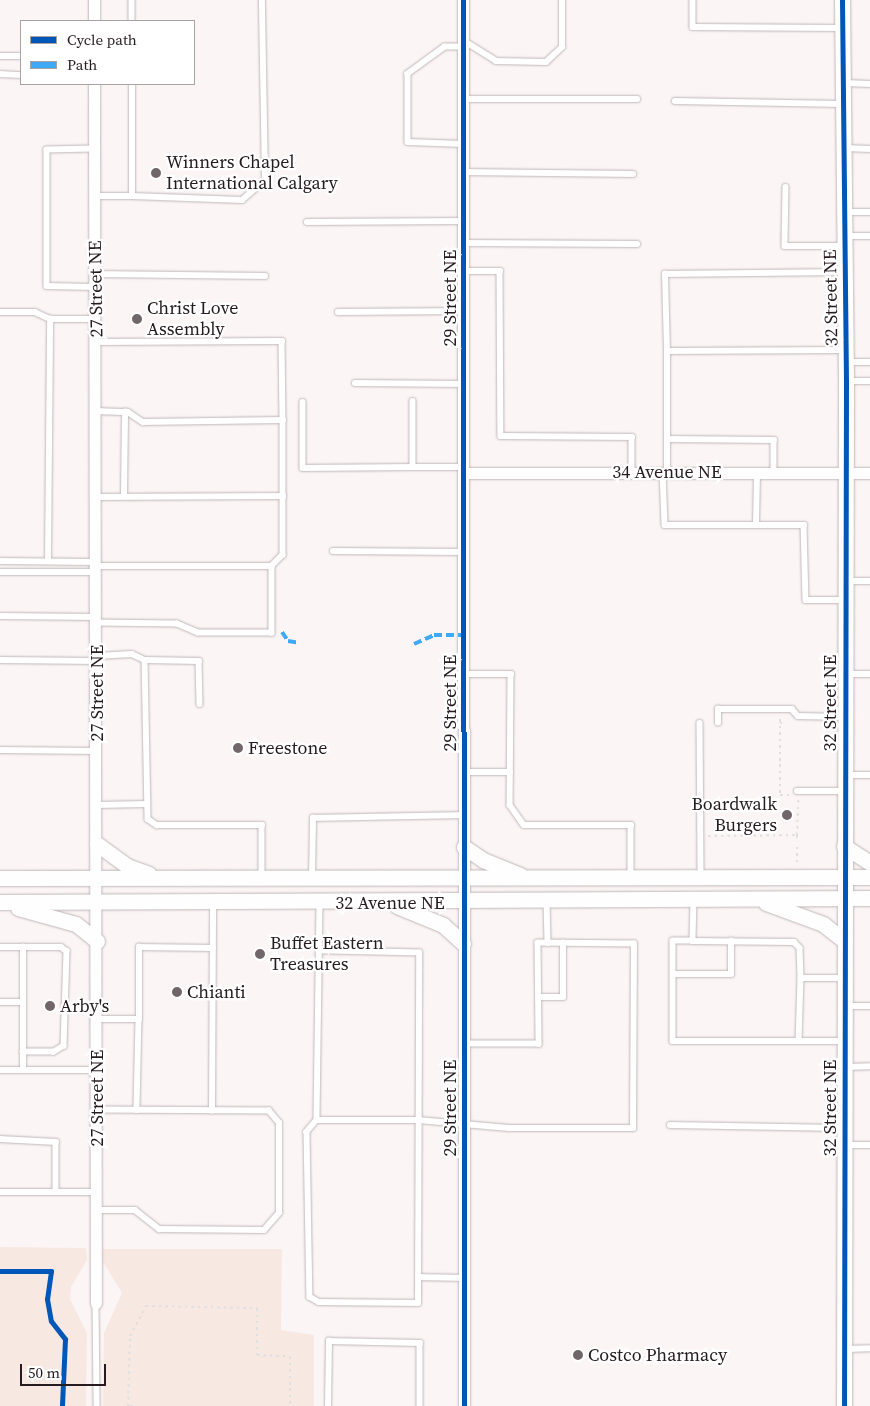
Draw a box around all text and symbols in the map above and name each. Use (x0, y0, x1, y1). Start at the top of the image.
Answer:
legend (20, 20, 195, 85)
text: Cycle path (67, 29, 137, 50)
text: Path (67, 54, 97, 75)
place label: Winners Chapel International Calgary (166, 152, 338, 194)
marker: Winners Chapel International Calgary (150, 167, 162, 179)
street label: 27 Street NE (84, 240, 108, 338)
street label: 32 Street NE (819, 249, 843, 347)
street label: 29 Street NE (439, 250, 461, 346)
place label: Christ Love Assembly (147, 298, 239, 340)
marker: Christ Love Assembly (131, 313, 143, 325)
street label: 34 Avenue NE (612, 461, 722, 483)
street label: 27 Street NE (86, 645, 108, 741)
street label: 29 Street NE (439, 655, 461, 751)
street label: 32 Street NE (819, 655, 841, 751)
place label: Freestone (248, 737, 327, 759)
marker: Freestone (232, 742, 244, 754)
place label: Boardwalk Burgers (691, 794, 777, 836)
marker: Boardwalk Burgers (781, 809, 793, 821)
street label: 32 Avenue NE (335, 892, 445, 914)
place label: Buffet Eastern Treasures (270, 933, 384, 976)
marker: Buffet Eastern Treasures (254, 948, 266, 960)
place label: Chianti (187, 981, 246, 1003)
marker: Chianti (171, 986, 183, 998)
place label: Arby's (60, 995, 109, 1017)
marker: Arby's (44, 1000, 56, 1012)
street label: 27 Street NE (86, 1050, 108, 1146)
street label: 29 Street NE (439, 1060, 461, 1156)
street label: 32 Street NE (819, 1060, 841, 1156)
place label: Costco Pharmacy (588, 1344, 727, 1366)
marker: Costco Pharmacy (572, 1349, 584, 1361)
scale bar (22, 1354, 109, 1386)
text: 50 m (28, 1362, 60, 1383)

